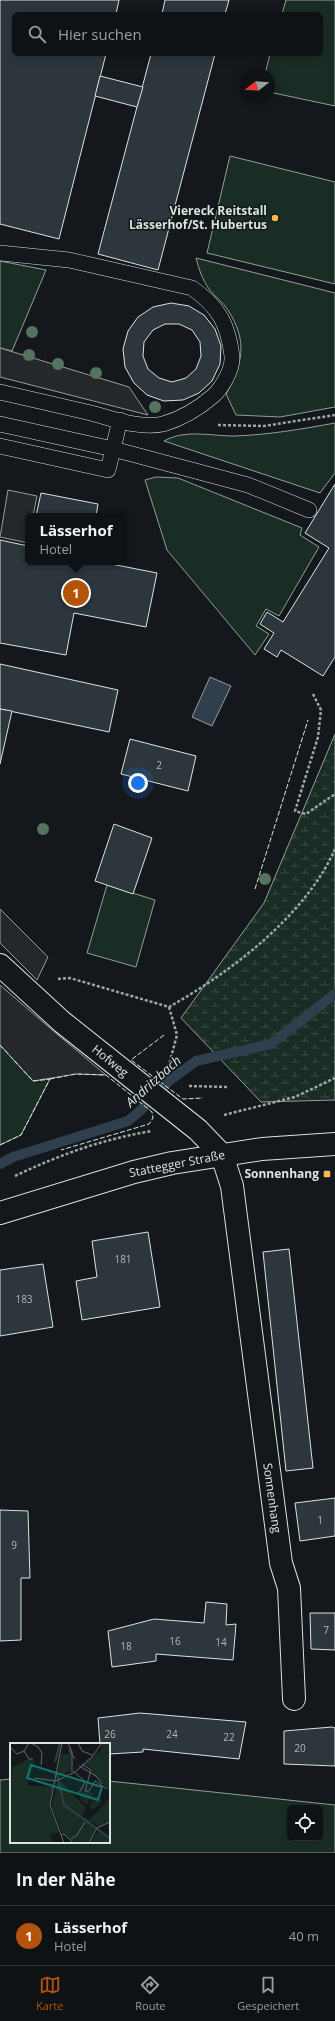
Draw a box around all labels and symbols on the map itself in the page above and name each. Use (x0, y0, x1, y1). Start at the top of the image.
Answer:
north arrow (239, 68, 275, 104)
place label: Viereck Reitstall Lässerhof/St. Hubertus (129, 202, 267, 233)
marker: Viereck Reitstall Lässerhof/St. Hubertus (270, 213, 280, 223)
pin: 1 (63, 578, 89, 608)
house number: 2 (156, 758, 162, 772)
your location (128, 773, 148, 793)
street label: Hofweg (88, 1041, 133, 1081)
water label: Andritzbach (121, 1051, 185, 1111)
street label: Stattegger Straße (128, 1146, 227, 1181)
place label: Sonnenhang (244, 1165, 319, 1182)
marker: Sonnenhang (322, 1169, 332, 1179)
house number: 181 (114, 1252, 132, 1266)
house number: 183 (15, 1292, 33, 1306)
street label: Sonnenhang (259, 1462, 286, 1535)
house number: 1 (317, 1513, 323, 1527)
house number: 9 (11, 1538, 17, 1552)
house number: 7 (323, 1623, 329, 1637)
house number: 16 (169, 1634, 181, 1648)
house number: 14 (215, 1635, 227, 1649)
house number: 18 (120, 1639, 132, 1653)
house number: 26 (104, 1727, 116, 1741)
house number: 24 (166, 1727, 178, 1741)
house number: 22 (223, 1730, 235, 1744)
house number: 20 (294, 1741, 306, 1755)
inset map (10, 1743, 110, 1843)

